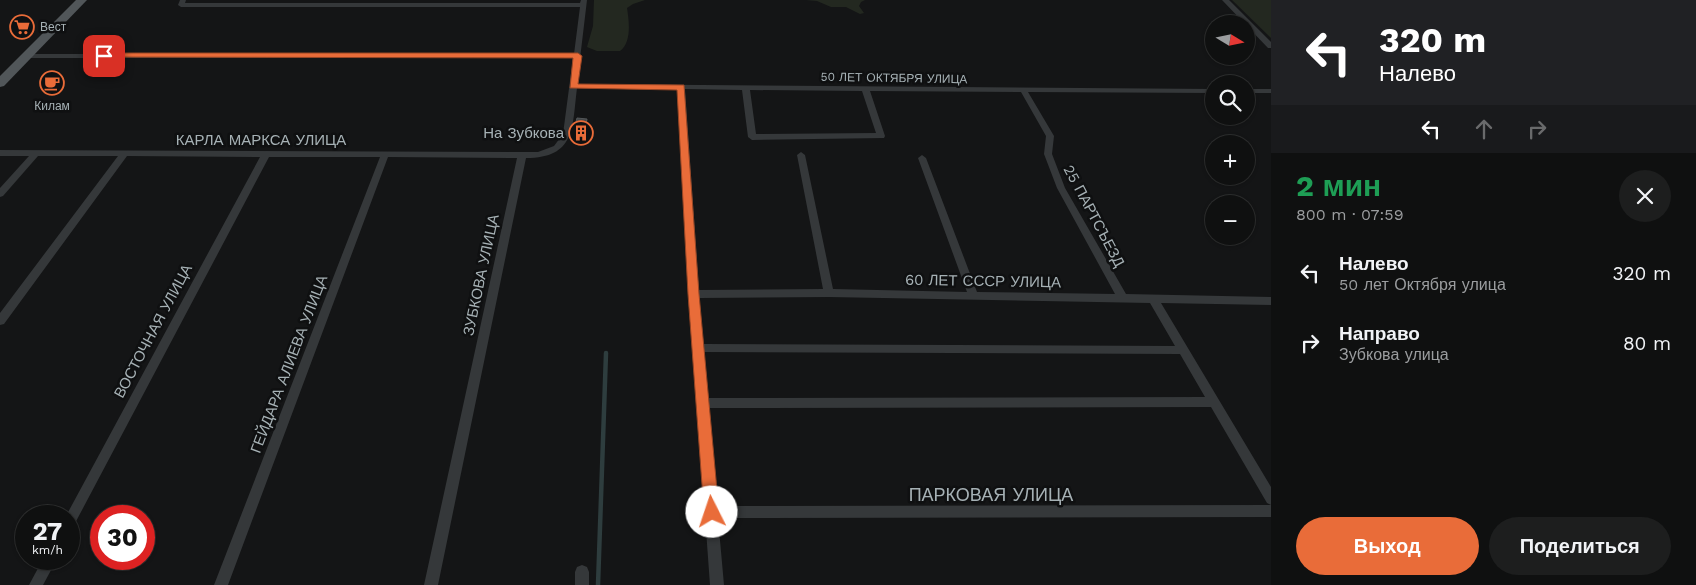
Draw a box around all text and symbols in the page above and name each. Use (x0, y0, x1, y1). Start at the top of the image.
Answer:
supermarket icon: Вест (9, 14, 35, 40)
north arrow (1205, 15, 1255, 65)
map controls (1205, 15, 1255, 245)
text: 320 m (1379, 19, 1486, 61)
place label: Вест (40, 20, 67, 34)
icon: left (1296, 20, 1361, 85)
pin (83, 35, 125, 77)
icon: arrive (90, 42, 118, 70)
text: Налево (1379, 61, 1456, 86)
cafe icon: Килам (39, 70, 65, 96)
street label: 50 ЛЕТ ОКТЯБРЯ УЛИЦА (820, 70, 968, 86)
button: search (1205, 75, 1255, 125)
place label: Килам (34, 99, 70, 113)
icon: left (1417, 115, 1445, 143)
icon: ahead (1470, 115, 1498, 143)
icon: right (1523, 115, 1551, 143)
building icon: На Зубкова (568, 120, 594, 146)
place label: На Зубкова (483, 124, 565, 142)
street label: КАРЛА МАРКСА УЛИЦА (176, 131, 346, 149)
button: + (1205, 135, 1255, 185)
street label: 25 ПАРТСЪЕЗД (1060, 162, 1128, 270)
text: 2 мин (1296, 168, 1381, 203)
button: close (1619, 170, 1671, 222)
button: − (1205, 195, 1255, 245)
text: 800 m · 07:59 (1296, 205, 1404, 224)
street label: ЗУБКОВА УЛИЦА (459, 213, 503, 337)
text: Налево (1339, 252, 1409, 275)
icon: left (1296, 259, 1324, 287)
street label: ВОСТОЧНАЯ УЛИЦА (110, 261, 196, 401)
text: 320 m (1612, 262, 1671, 285)
street label: 60 ЛЕТ СССР УЛИЦА (905, 271, 1061, 291)
street label: ГЕЙДАРА АЛИЕВА УЛИЦА (247, 272, 331, 456)
text: 50 лет Октября улица (1339, 275, 1506, 294)
text: Направо (1339, 322, 1420, 345)
icon: right (1296, 329, 1324, 357)
text: 80 m (1623, 332, 1671, 355)
text: Зубкова улица (1339, 345, 1449, 364)
street label: ПАРКОВАЯ УЛИЦА (909, 484, 1073, 505)
position arrow (685, 485, 737, 537)
speed limit sign: 30 (90, 505, 155, 570)
text: 27 (33, 517, 62, 546)
button: Выход (1296, 517, 1479, 575)
button: Поделиться (1489, 517, 1671, 575)
text: km/h (32, 543, 63, 557)

